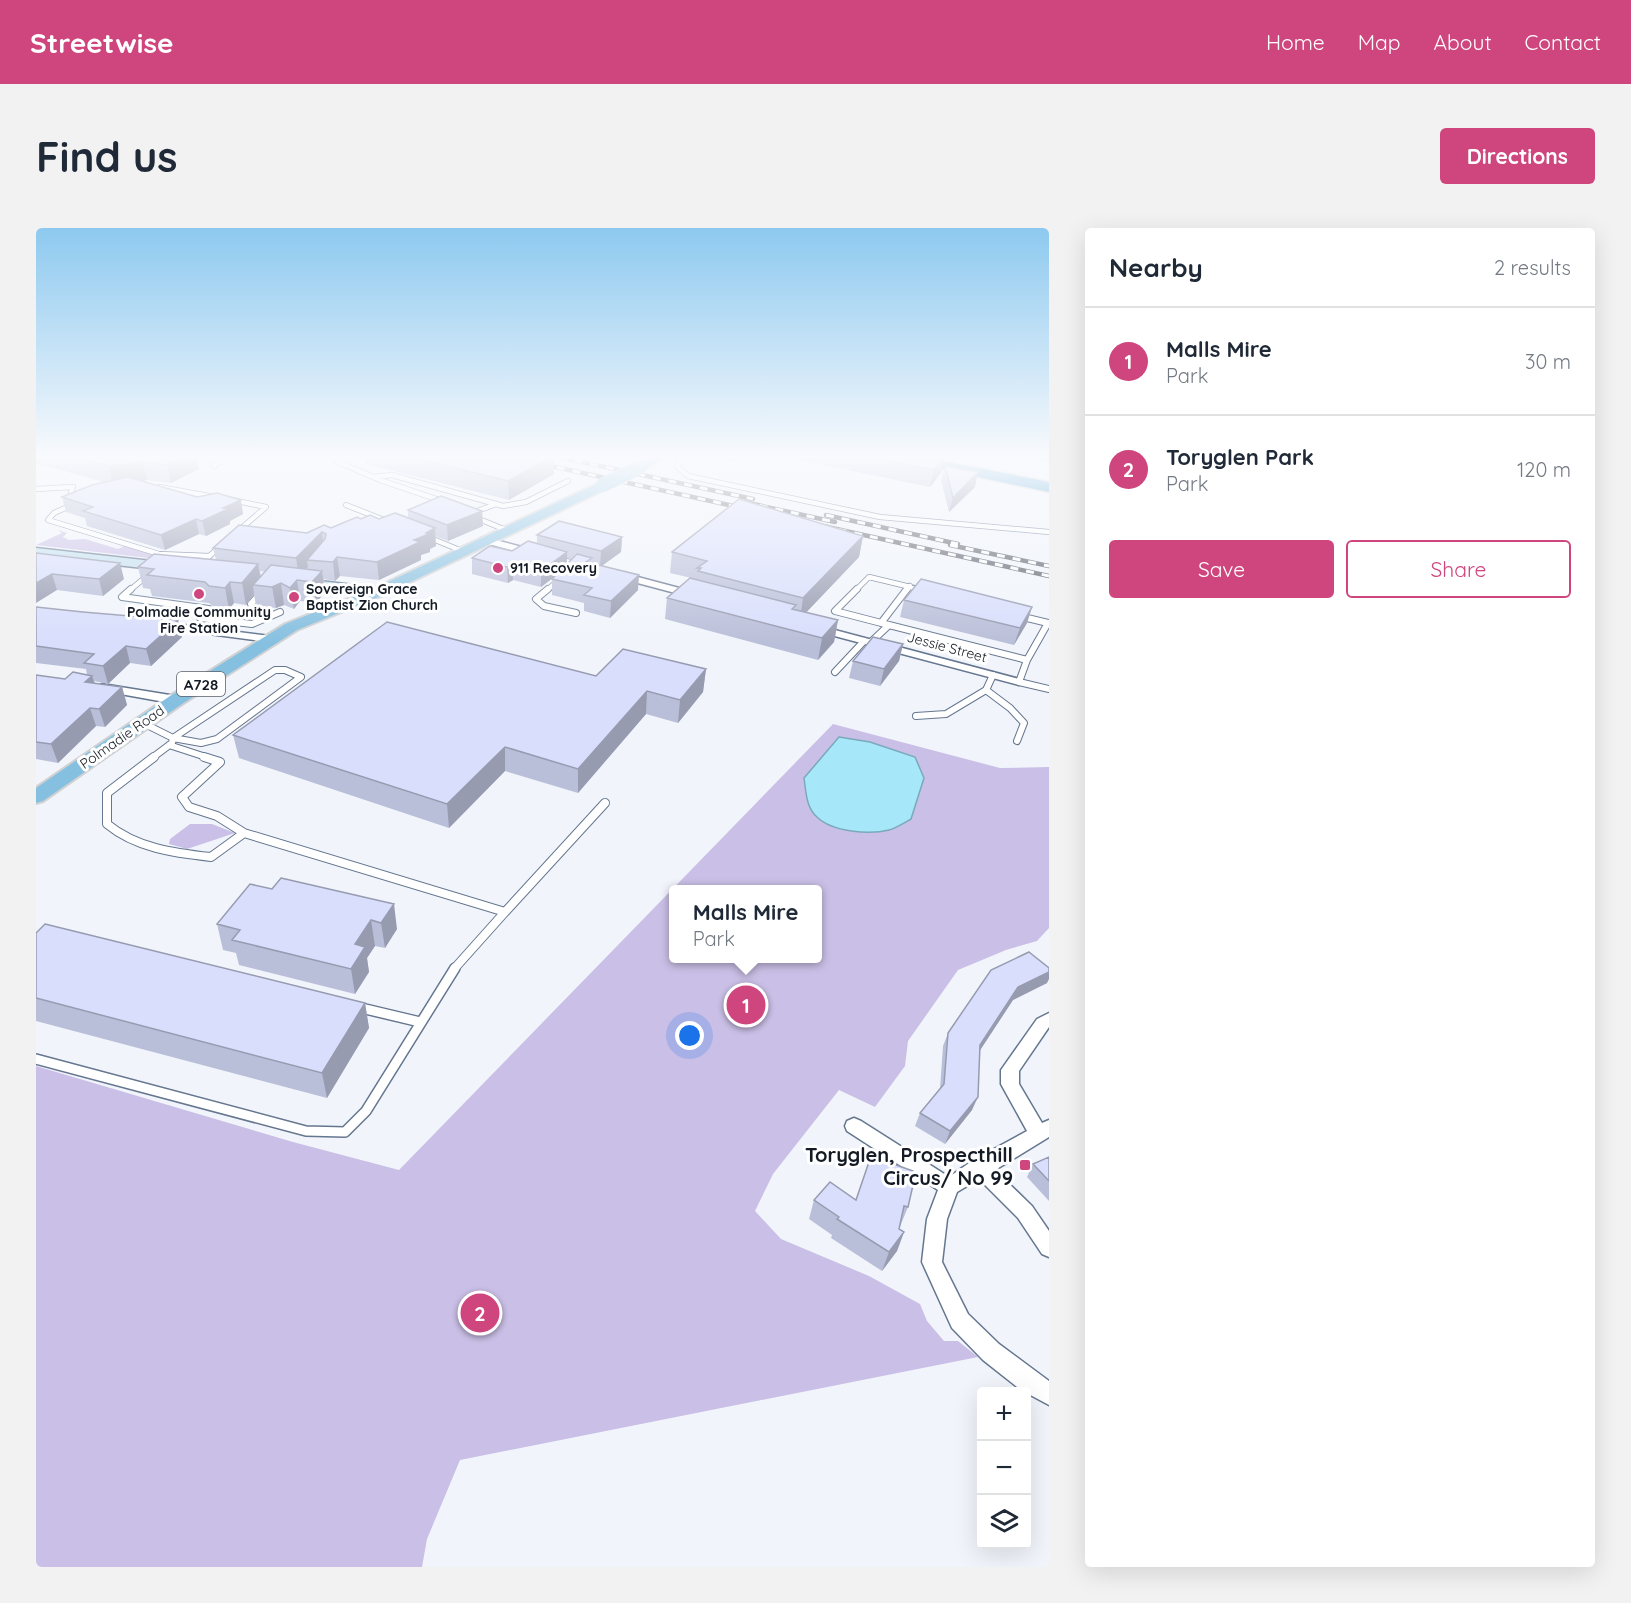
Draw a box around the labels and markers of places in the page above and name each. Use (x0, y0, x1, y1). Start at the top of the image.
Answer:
place label: 911 Recovery (510, 559, 597, 577)
marker: 911 Recovery (491, 561, 505, 575)
place label: Sovereign Grace Baptist Zion Church (306, 580, 438, 614)
marker: Polmadie Community Fire Station (192, 587, 206, 601)
marker: Sovereign Grace Baptist Zion Church (287, 590, 301, 604)
place label: Polmadie Community Fire Station (127, 603, 271, 637)
pin: 1 (726, 982, 766, 1028)
place label: Toryglen, Prospecthill Circus/ No 99 (805, 1142, 1013, 1190)
marker: Toryglen, Prospecthill Circus/ No 99 (1018, 1158, 1032, 1172)
pin: 2 (460, 1290, 500, 1336)

